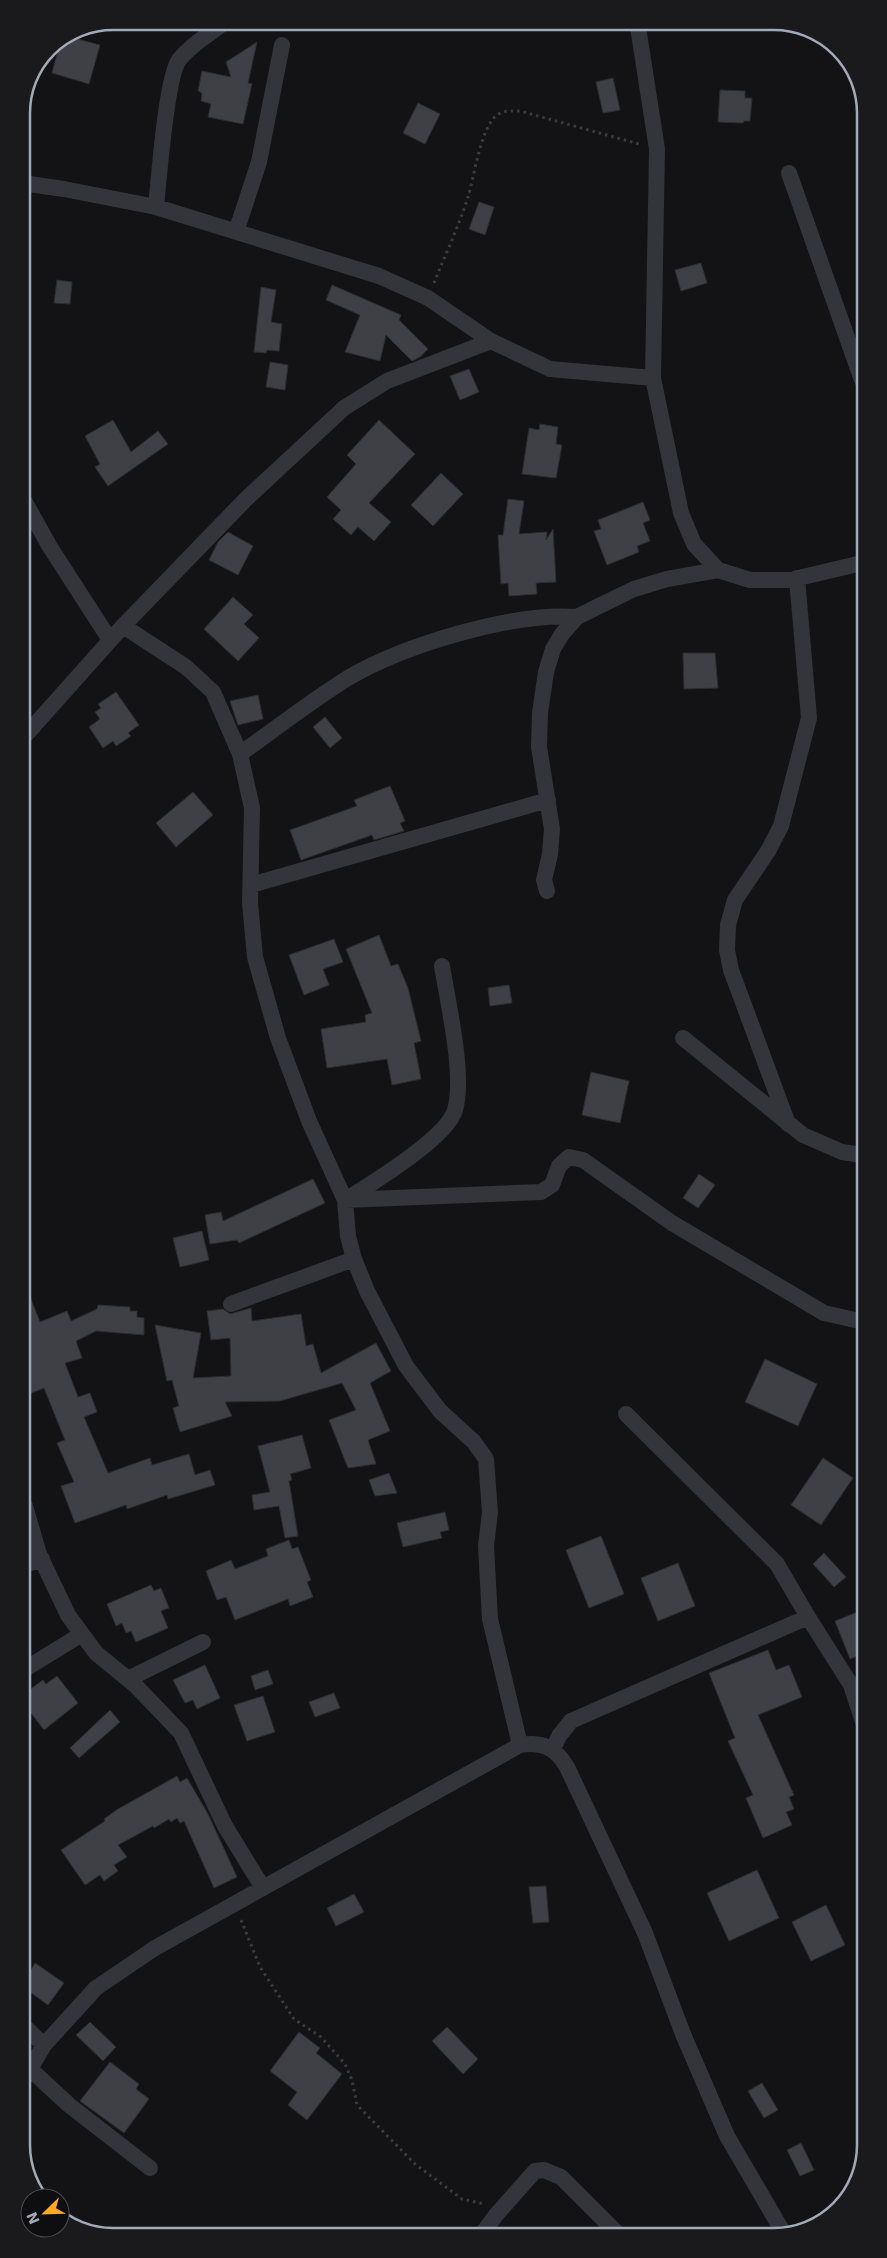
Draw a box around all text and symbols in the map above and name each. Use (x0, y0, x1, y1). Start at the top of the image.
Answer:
north arrow (20, 2188, 70, 2238)
text: N (23, 2210, 43, 2227)

